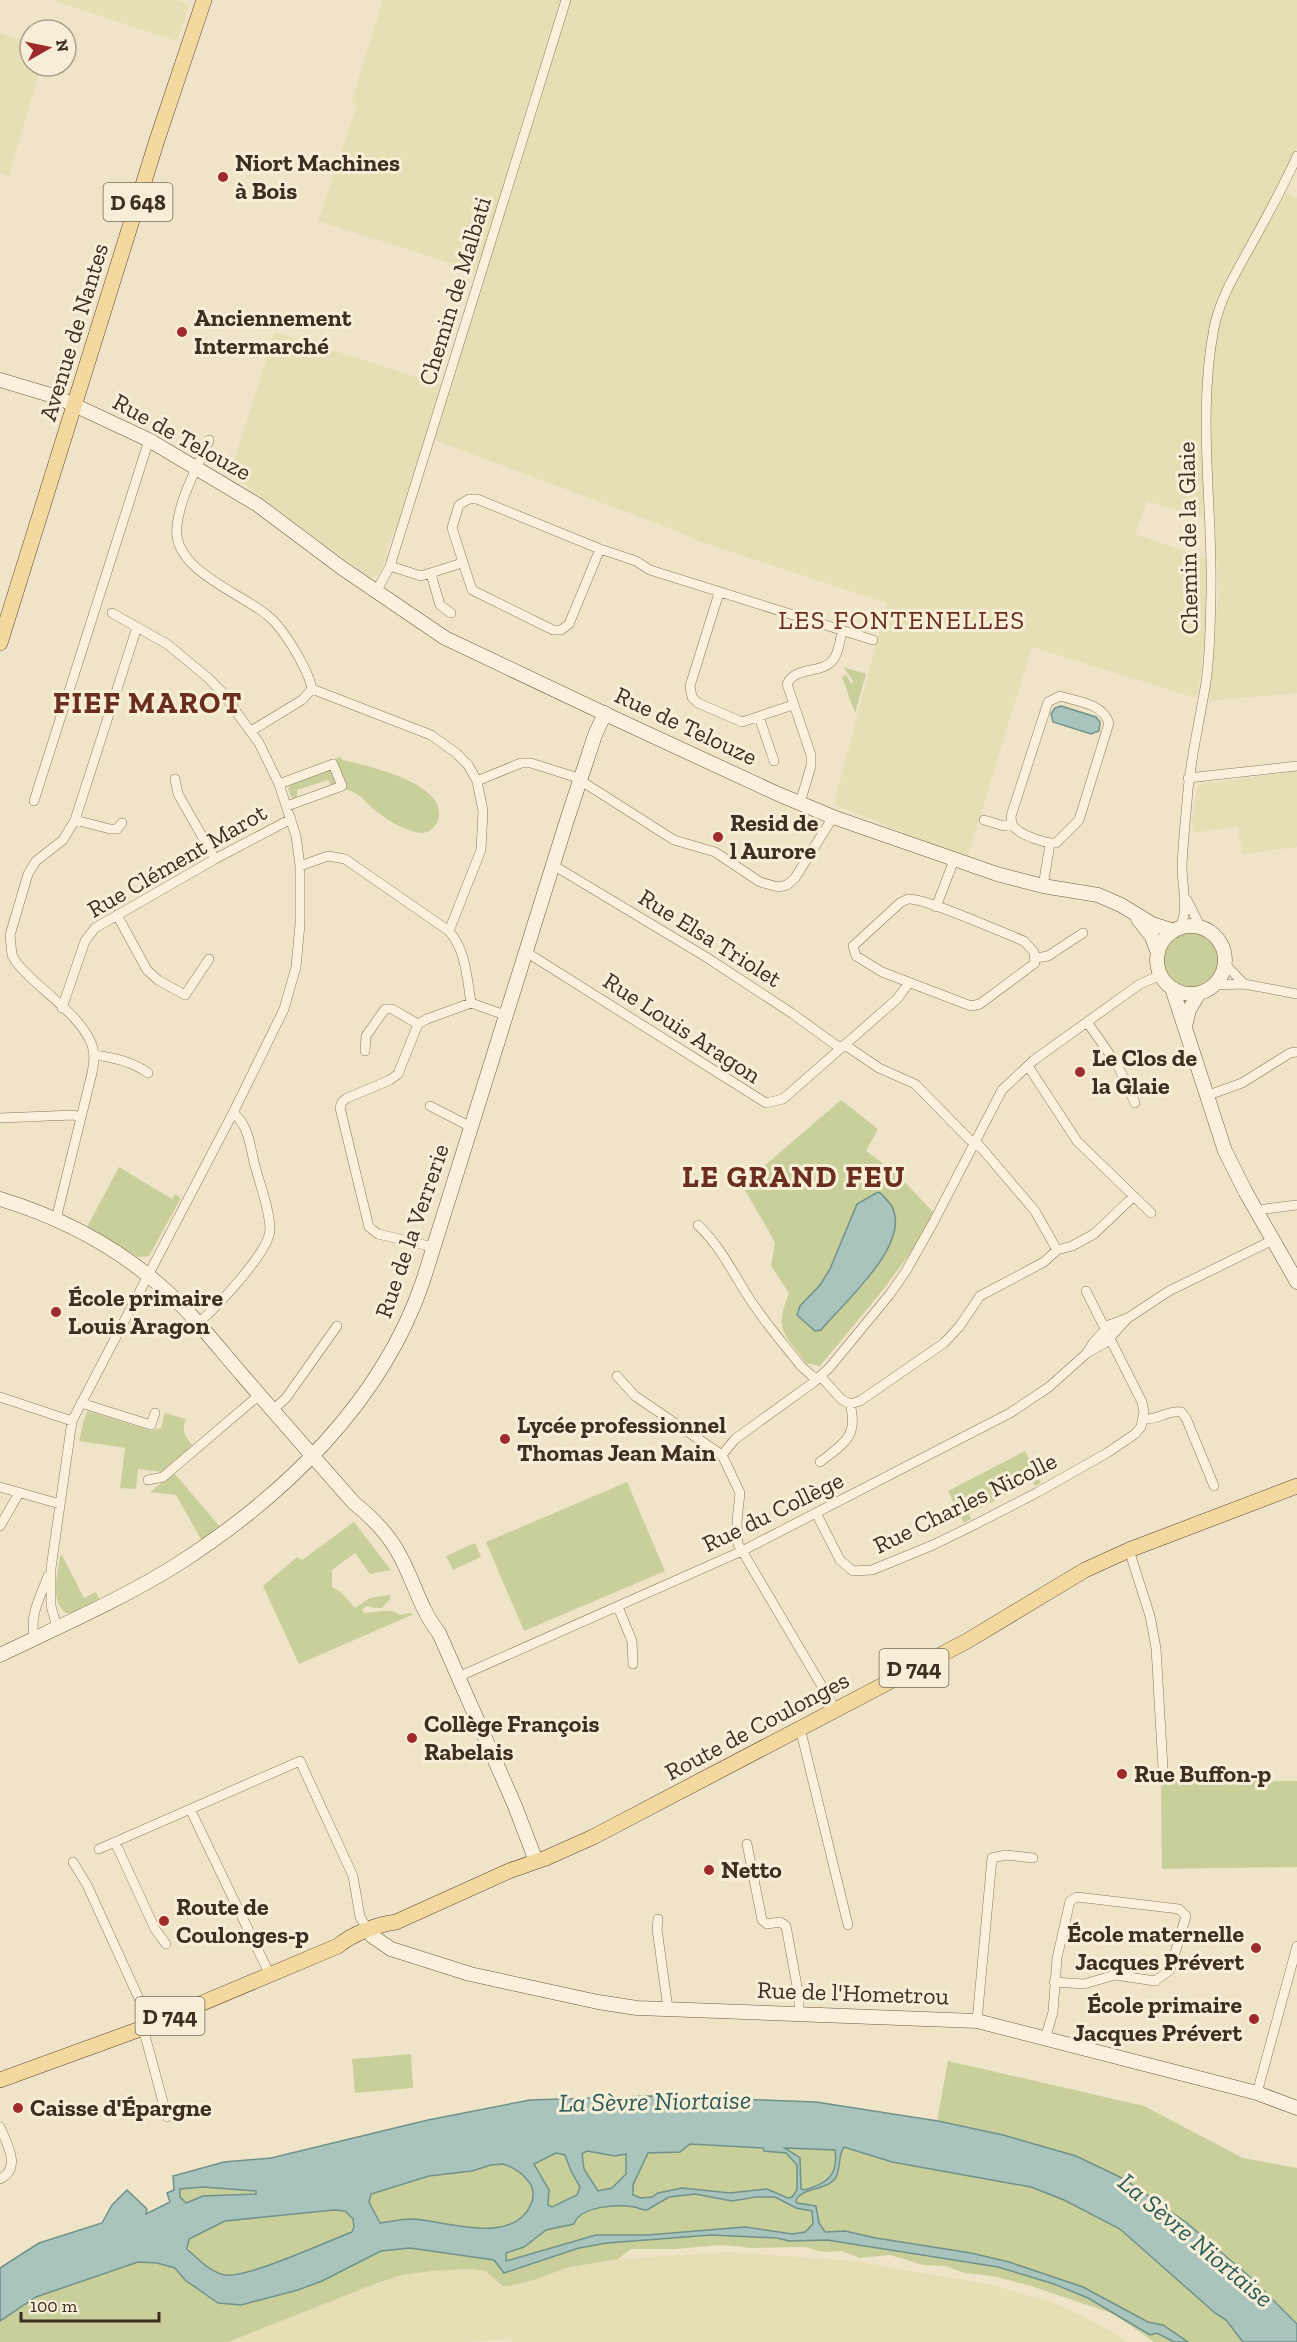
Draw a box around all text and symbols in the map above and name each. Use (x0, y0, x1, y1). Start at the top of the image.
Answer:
north arrow (18, 18, 78, 78)
text: N (52, 38, 73, 53)
place label: Niort Machines à Bois (235, 148, 400, 205)
marker: Niort Machines à Bois (216, 170, 230, 184)
road number: D 648 (104, 183, 172, 221)
street label: Chemin de Malbati (412, 193, 497, 389)
street label: Avenue de Nantes (33, 239, 114, 424)
place label: Anciennement Intermarché (194, 303, 352, 360)
marker: Anciennement Intermarché (175, 325, 189, 339)
street label: Rue de Telouze (108, 387, 256, 486)
street label: Chemin de la Glaie (1171, 441, 1204, 635)
district label: LES FONTENELLES (778, 604, 1026, 636)
street label: Rue de Telouze (610, 680, 762, 771)
district label: FIEF MAROT (53, 685, 243, 721)
street label: Rue Clément Marot (82, 797, 272, 924)
place label: Resid de l Aurore (730, 808, 819, 865)
marker: Resid de l Aurore (711, 830, 725, 844)
street label: Rue Elsa Triolet (634, 882, 787, 993)
street label: Rue Louis Aragon (598, 966, 767, 1090)
place label: Le Clos de la Glaie (1092, 1043, 1198, 1100)
marker: Le Clos de la Glaie (1073, 1065, 1087, 1079)
street label: Rue de la Verrerie (368, 1140, 455, 1322)
district label: LE GRAND FEU (682, 1159, 906, 1195)
place label: École primaire Louis Aragon (68, 1283, 223, 1340)
marker: École primaire Louis Aragon (49, 1305, 63, 1319)
place label: Lycée professionnel Thomas Jean Main (517, 1410, 726, 1467)
marker: Lycée professionnel Thomas Jean Main (498, 1432, 512, 1446)
street label: Rue Charles Nicolle (868, 1446, 1061, 1560)
street label: Rue du Collège (697, 1465, 848, 1558)
road number: D 744 (880, 1649, 948, 1687)
street label: Route de Coulonges (660, 1665, 854, 1786)
place label: Collège François Rabelais (424, 1709, 600, 1766)
marker: Collège François Rabelais (405, 1731, 419, 1745)
place label: Rue Buffon-p (1134, 1759, 1272, 1788)
marker: Rue Buffon-p (1115, 1767, 1129, 1781)
place label: Netto (721, 1855, 782, 1884)
marker: Netto (702, 1863, 716, 1877)
place label: Route de Coulonges-p (176, 1892, 309, 1949)
marker: Route de Coulonges-p (157, 1914, 171, 1928)
place label: École maternelle Jacques Prévert (1067, 1919, 1244, 1976)
marker: École maternelle Jacques Prévert (1249, 1941, 1263, 1955)
street label: Rue de l'Hometrou (756, 1975, 950, 2010)
place label: École primaire Jacques Prévert (1073, 1990, 1242, 2047)
road number: D 744 (136, 1997, 204, 2035)
marker: École primaire Jacques Prévert (1247, 2012, 1261, 2026)
water label: La Sèvre Niortaise (559, 2083, 751, 2119)
place label: Caisse d'Épargne (30, 2093, 212, 2122)
marker: Caisse d'Épargne (11, 2101, 25, 2115)
water label: La Sèvre Niortaise (1112, 2166, 1280, 2314)
scale bar (21, 2285, 159, 2323)
text: 100 m (30, 2295, 78, 2317)

